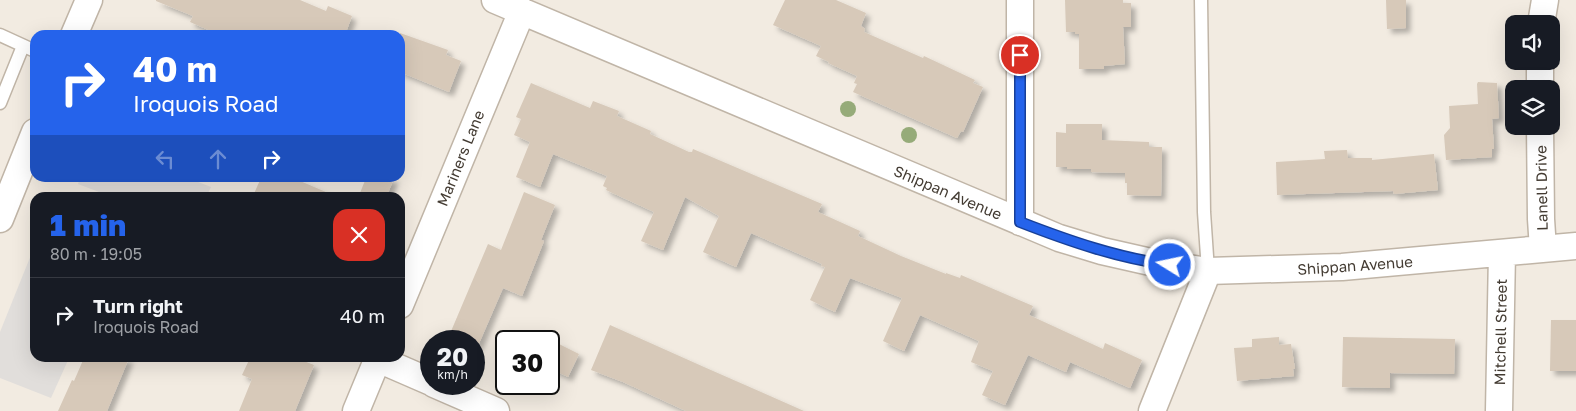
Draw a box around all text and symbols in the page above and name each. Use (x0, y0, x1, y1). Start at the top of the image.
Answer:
map controls (1505, 15, 1560, 135)
button: sound (1505, 15, 1560, 70)
pin (999, 34, 1041, 76)
icon: arrive (1006, 41, 1034, 69)
text: 40 m (133, 48, 217, 90)
icon: right (50, 50, 115, 115)
button: layers (1505, 80, 1560, 135)
text: Iroquois Road (133, 90, 278, 117)
street label: Mariners Lane (433, 107, 488, 209)
icon: left (151, 145, 179, 173)
icon: ahead (204, 145, 232, 173)
icon: right (257, 145, 285, 173)
street label: Lanell Drive (1531, 145, 1551, 231)
street label: Shippan Avenue (891, 161, 1005, 223)
text: 1 min (50, 207, 126, 243)
button: close (333, 209, 385, 261)
position arrow (1143, 238, 1195, 290)
text: 80 m · 19:05 (50, 244, 142, 264)
street label: Shippan Avenue (1297, 252, 1414, 278)
street label: Mitchell Street (1490, 278, 1510, 386)
text: Turn right (93, 294, 183, 317)
icon: right (50, 301, 78, 329)
text: 40 m (340, 304, 385, 327)
text: Iroquois Road (93, 317, 199, 337)
speed limit sign: 30 (495, 330, 560, 395)
text: 20 (437, 341, 468, 372)
text: km/h (437, 367, 468, 382)

